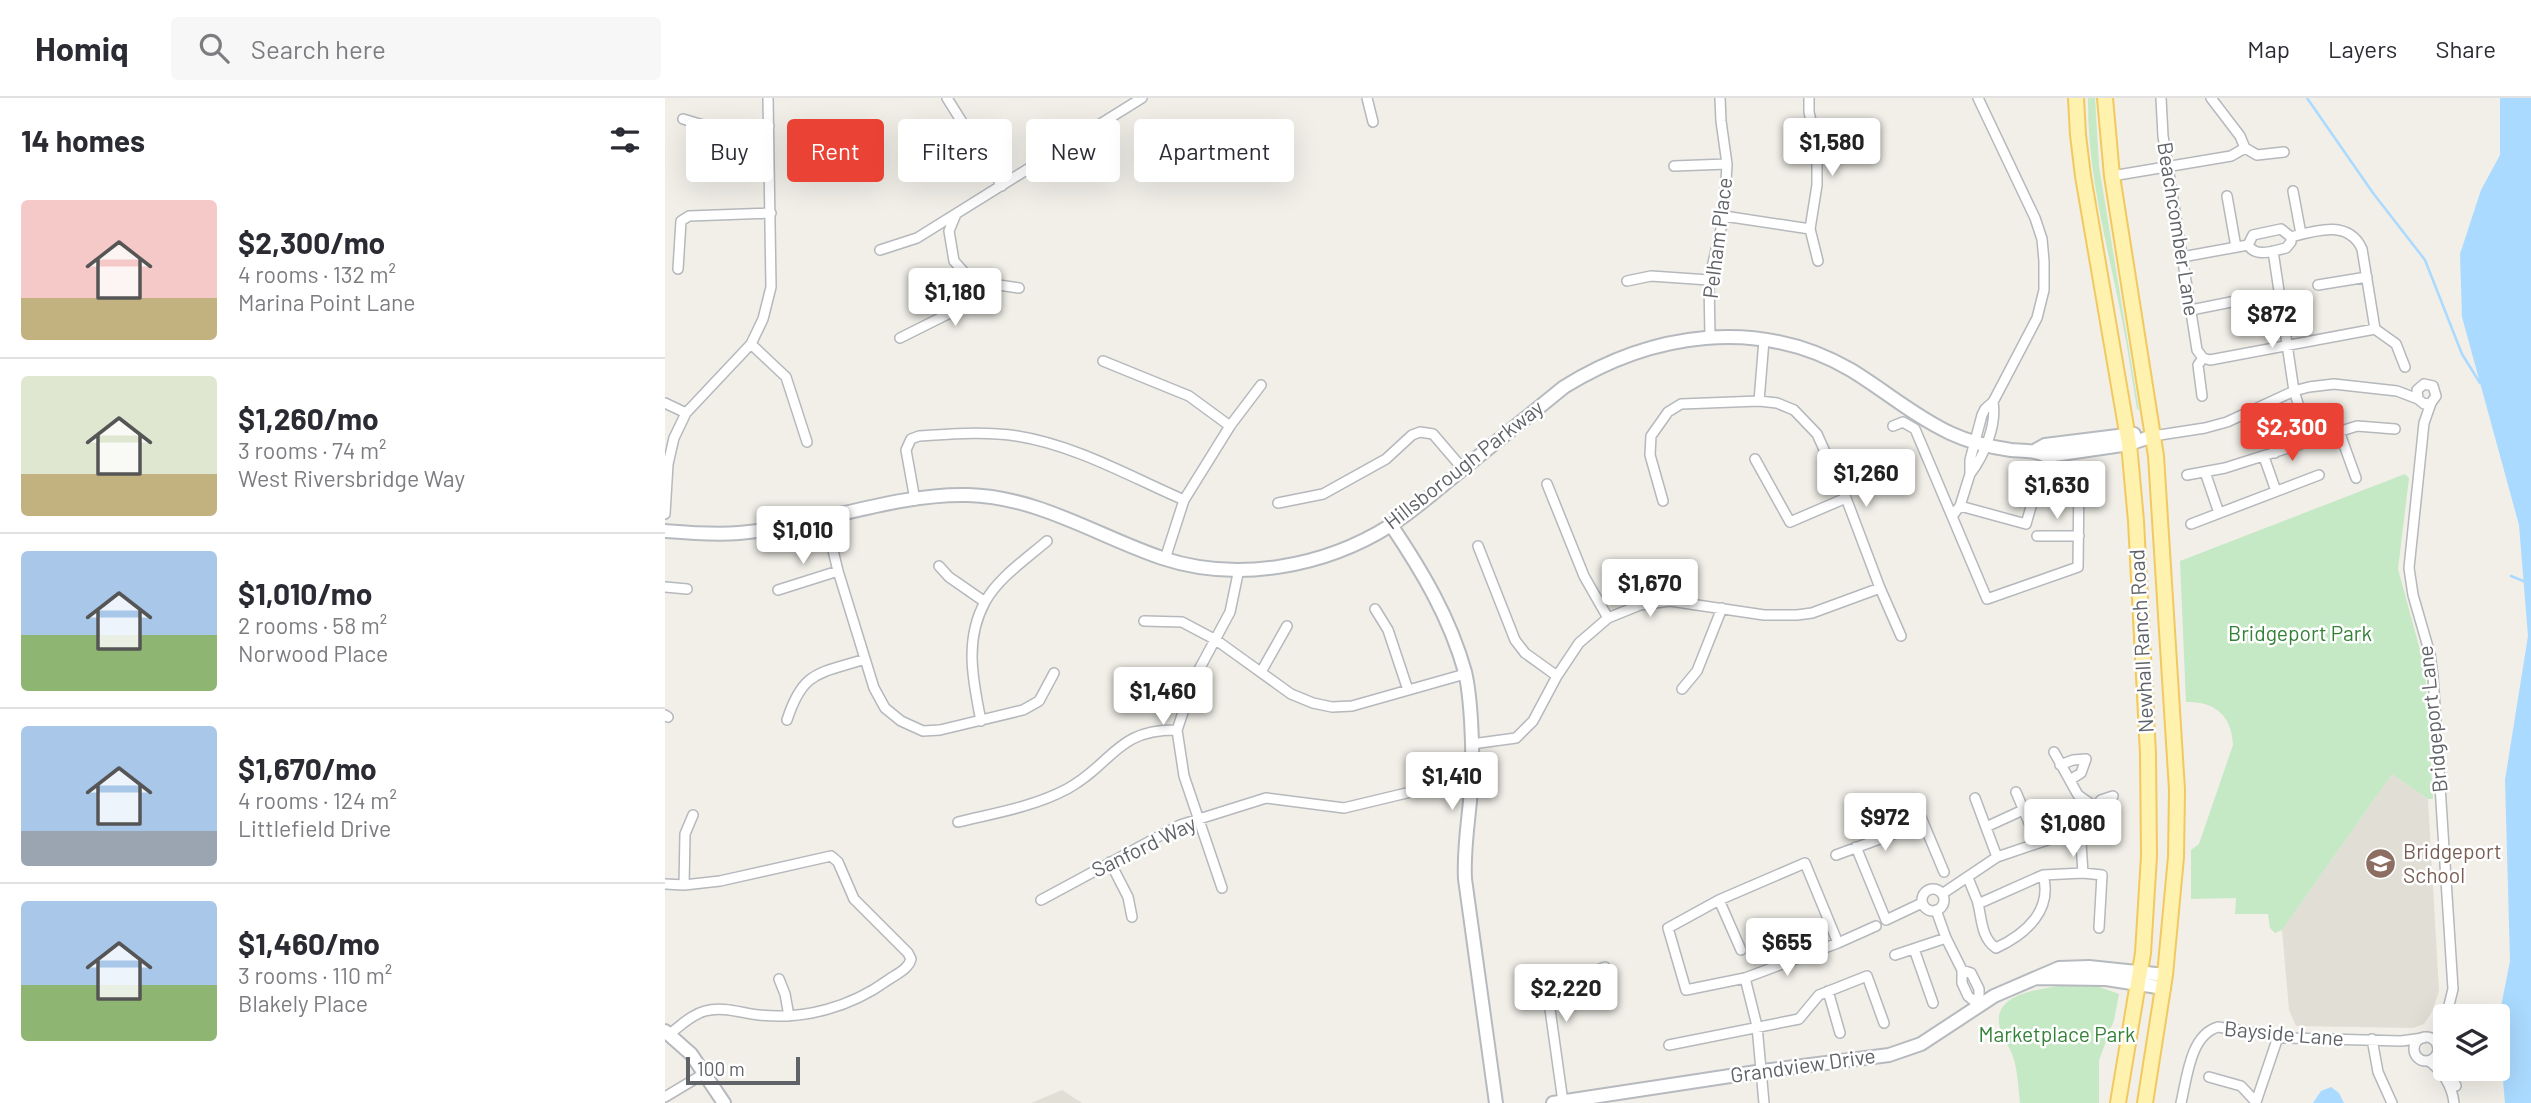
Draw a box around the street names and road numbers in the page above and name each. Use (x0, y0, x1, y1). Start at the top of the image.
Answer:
street label: Beachcomber Lane (2153, 140, 2206, 318)
street label: Pelham Place (1697, 176, 1736, 300)
street label: Hillsborough Parkway (1379, 394, 1548, 534)
street label: Newhall Ranch Road (2123, 549, 2158, 734)
street label: Bridgeport Lane (2411, 644, 2452, 794)
street label: Sanford Way (1087, 809, 1200, 882)
street label: Bayside Lane (2223, 1015, 2345, 1050)
street label: Grandview Drive (1729, 1042, 1877, 1087)

